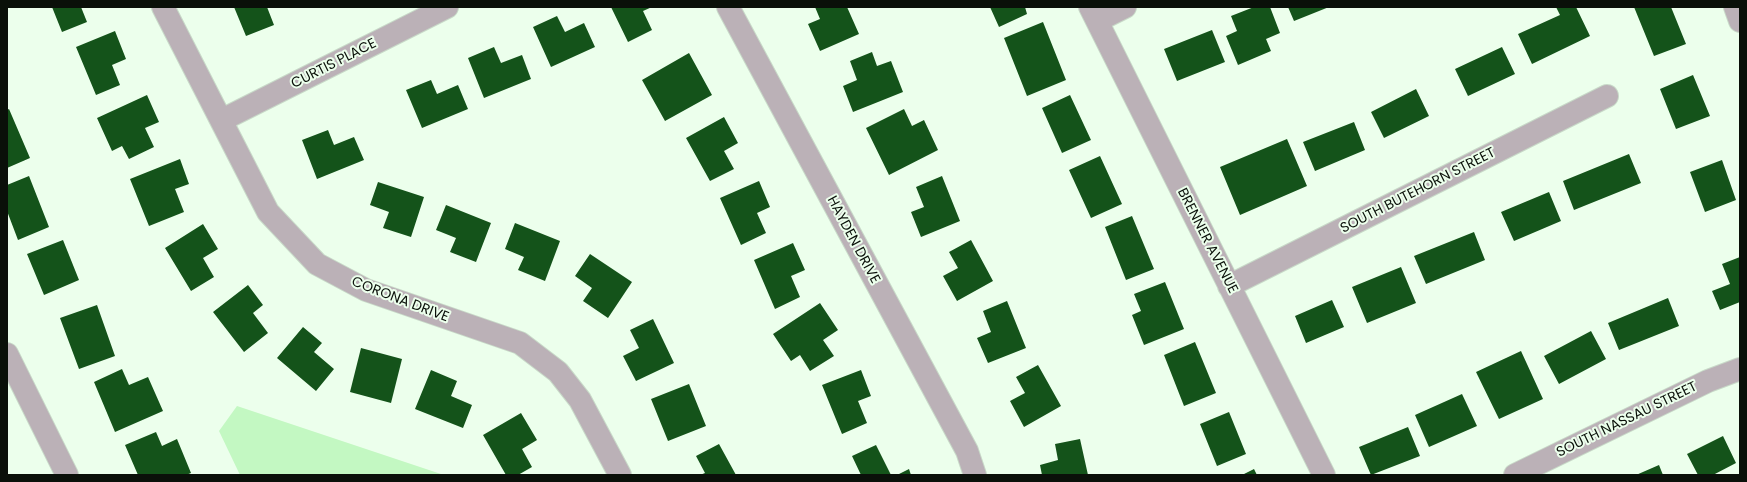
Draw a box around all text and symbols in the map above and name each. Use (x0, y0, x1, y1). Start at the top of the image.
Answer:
street label: CURTIS PLACE (289, 35, 379, 93)
street label: SOUTH BUTEHORN STREET (1338, 145, 1498, 237)
street label: BRENNER AVENUE (1173, 186, 1241, 296)
street label: HAYDEN DRIVE (823, 193, 883, 287)
street label: CORONA DRIVE (349, 274, 451, 326)
street label: SOUTH NASSAU STREET (1554, 379, 1700, 461)

